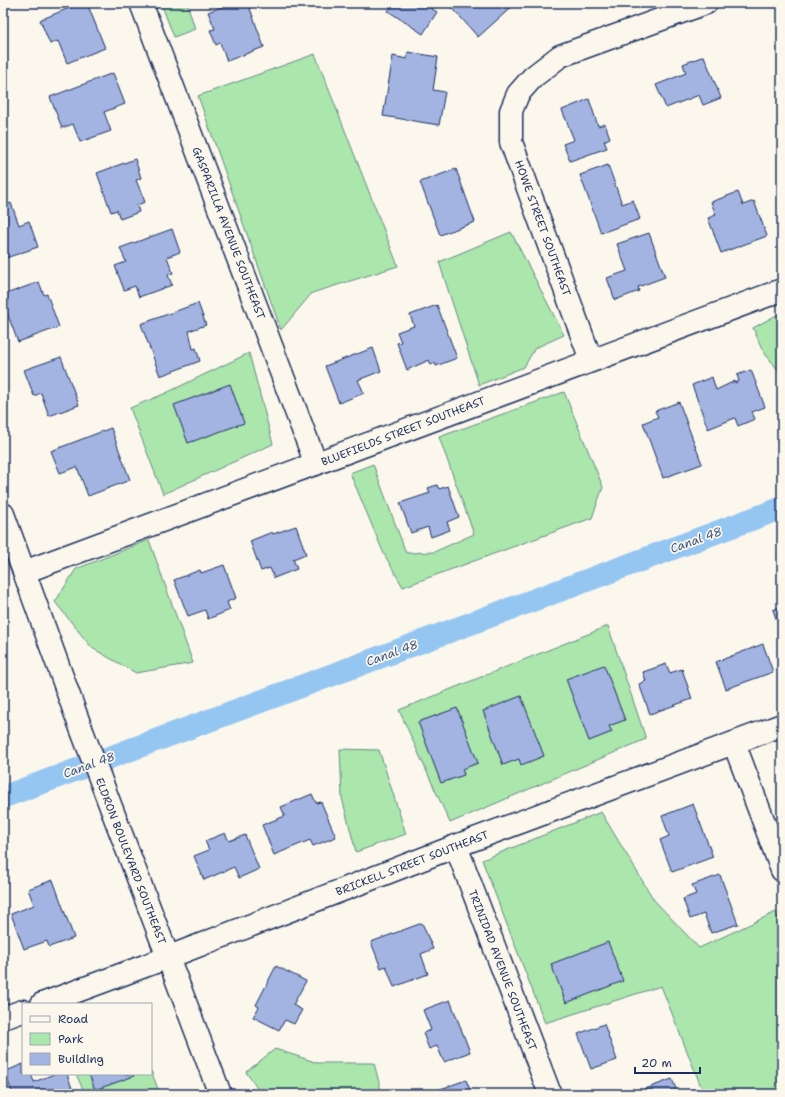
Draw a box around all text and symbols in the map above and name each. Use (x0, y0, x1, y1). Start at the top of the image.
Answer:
street label: GASPARILLA AVENUE SOUTHEAST (189, 145, 269, 322)
street label: HOWE STREET SOUTHEAST (511, 158, 574, 299)
street label: BLUEFIELDS STREET SOUTHEAST (319, 393, 488, 470)
water label: Canal 48 (668, 523, 724, 557)
water label: Canal 48 (364, 636, 420, 670)
water label: Canal 48 (61, 748, 117, 782)
street label: ELDRON BOULEVARD SOUTHEAST (92, 776, 169, 947)
street label: BRICKELL STREET SOUTHEAST (334, 827, 491, 900)
street label: TRINIDAD AVENUE SOUTHEAST (465, 887, 540, 1053)
legend (22, 1003, 152, 1075)
text: Road (58, 1011, 89, 1027)
text: Park (58, 1031, 84, 1047)
scale bar (635, 1049, 700, 1075)
text: Building (58, 1051, 104, 1067)
text: 20 m (641, 1055, 672, 1071)

